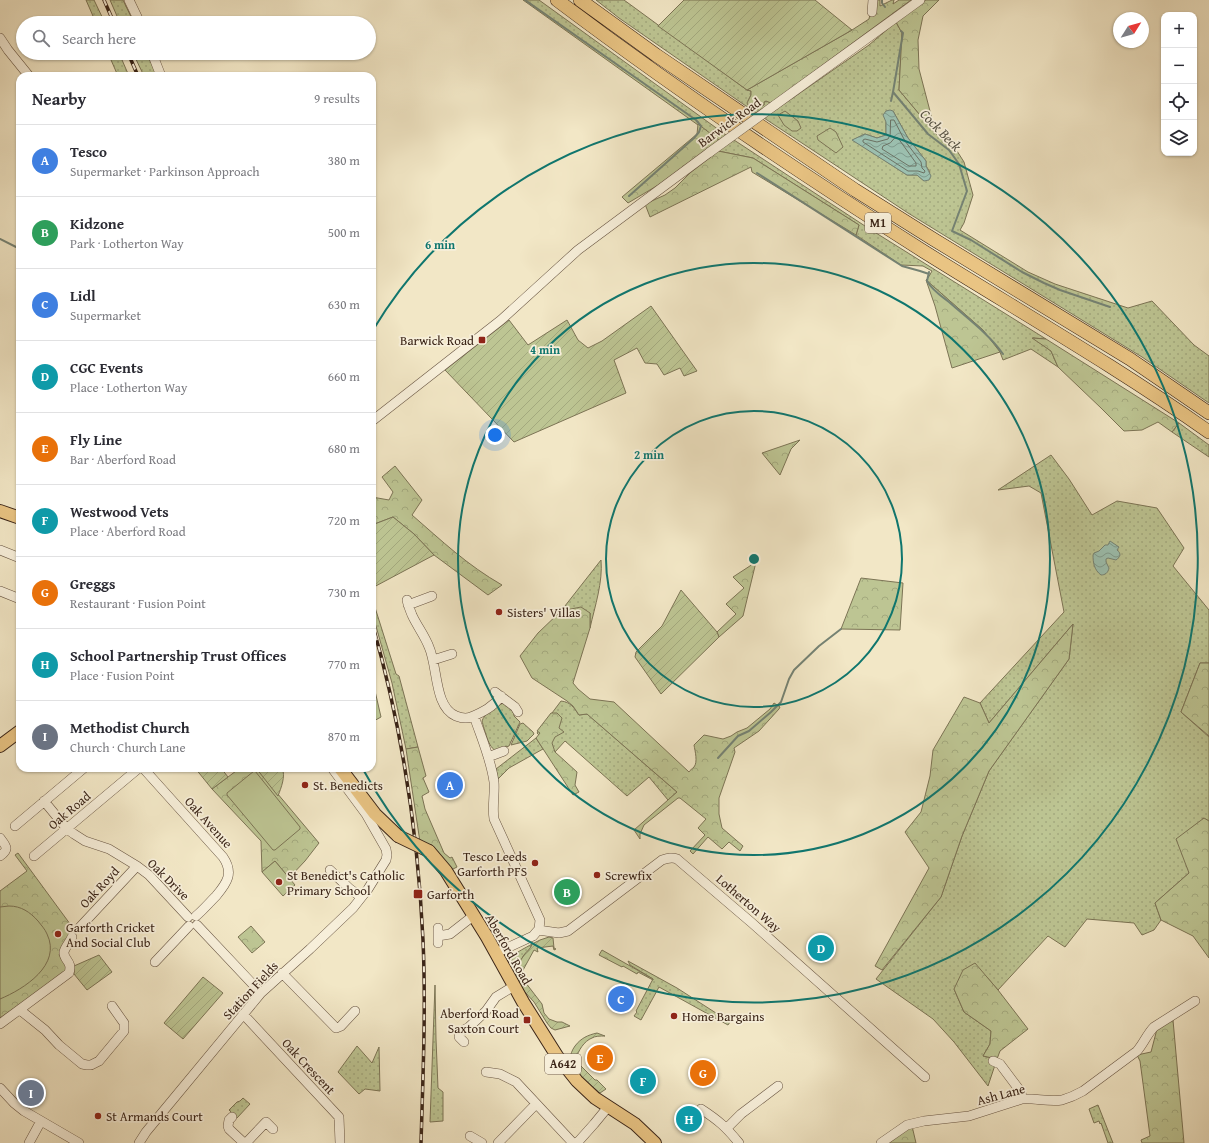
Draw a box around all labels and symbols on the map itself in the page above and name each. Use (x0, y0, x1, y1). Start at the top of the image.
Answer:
north arrow (1113, 12, 1149, 48)
street label: Barwick Road (694, 93, 765, 152)
water label: Cock Beck (916, 104, 967, 156)
road number: M1 (865, 213, 891, 233)
text: 6 min (425, 236, 455, 253)
place label: Barwick Road (400, 331, 474, 350)
marker: Barwick Road (477, 335, 487, 345)
text: 4 min (530, 341, 560, 358)
your location (485, 425, 505, 445)
text: 2 min (634, 446, 664, 463)
centre of rings (747, 552, 761, 566)
place label: Sisters' Villas (507, 603, 580, 622)
marker: Sisters' Villas (494, 607, 504, 617)
pin: A (437, 770, 463, 800)
place label: St. Benedicts (313, 776, 383, 795)
marker: St. Benedicts (300, 780, 310, 790)
street label: Oak Road (44, 787, 95, 834)
street label: Oak Avenue (180, 792, 237, 852)
place label: Tesco Leeds Garforth PFS (457, 847, 527, 881)
street label: Oak Drive (143, 854, 194, 905)
marker: Tesco Leeds Garforth PFS (530, 858, 540, 868)
street label: Oak Royd (75, 862, 124, 912)
place label: St Benedict's Catholic Primary School (287, 866, 405, 900)
place label: Screwfix (605, 866, 652, 885)
marker: Screwfix (592, 870, 602, 880)
street label: Lotherton Way (712, 870, 786, 937)
marker: St Benedict's Catholic Primary School (274, 877, 284, 887)
pin: B (554, 877, 580, 907)
place label: Garforth (427, 885, 475, 904)
marker: Garforth (412, 888, 424, 900)
street label: Aberford Road (481, 910, 537, 988)
place label: Garforth Cricket And Social Club (66, 918, 155, 952)
marker: Garforth Cricket And Social Club (53, 929, 63, 939)
pin: D (808, 933, 834, 963)
street label: Station Fields (218, 957, 283, 1024)
pin: C (608, 984, 634, 1014)
place label: Aberford Road Saxton Court (440, 1004, 519, 1038)
place label: Home Bargains (682, 1007, 764, 1026)
marker: Home Bargains (669, 1011, 679, 1021)
marker: Aberford Road Saxton Court (522, 1015, 532, 1025)
street label: Oak Crescent (278, 1034, 340, 1099)
pin: E (587, 1043, 613, 1073)
road number: A642 (545, 1054, 581, 1074)
pin: G (690, 1058, 716, 1088)
pin: F (630, 1066, 656, 1096)
pin: I (18, 1078, 44, 1108)
street label: Ash Lane (975, 1079, 1027, 1110)
pin: H (676, 1104, 702, 1134)
place label: St Armands Court (106, 1107, 203, 1126)
marker: St Armands Court (93, 1111, 103, 1121)

